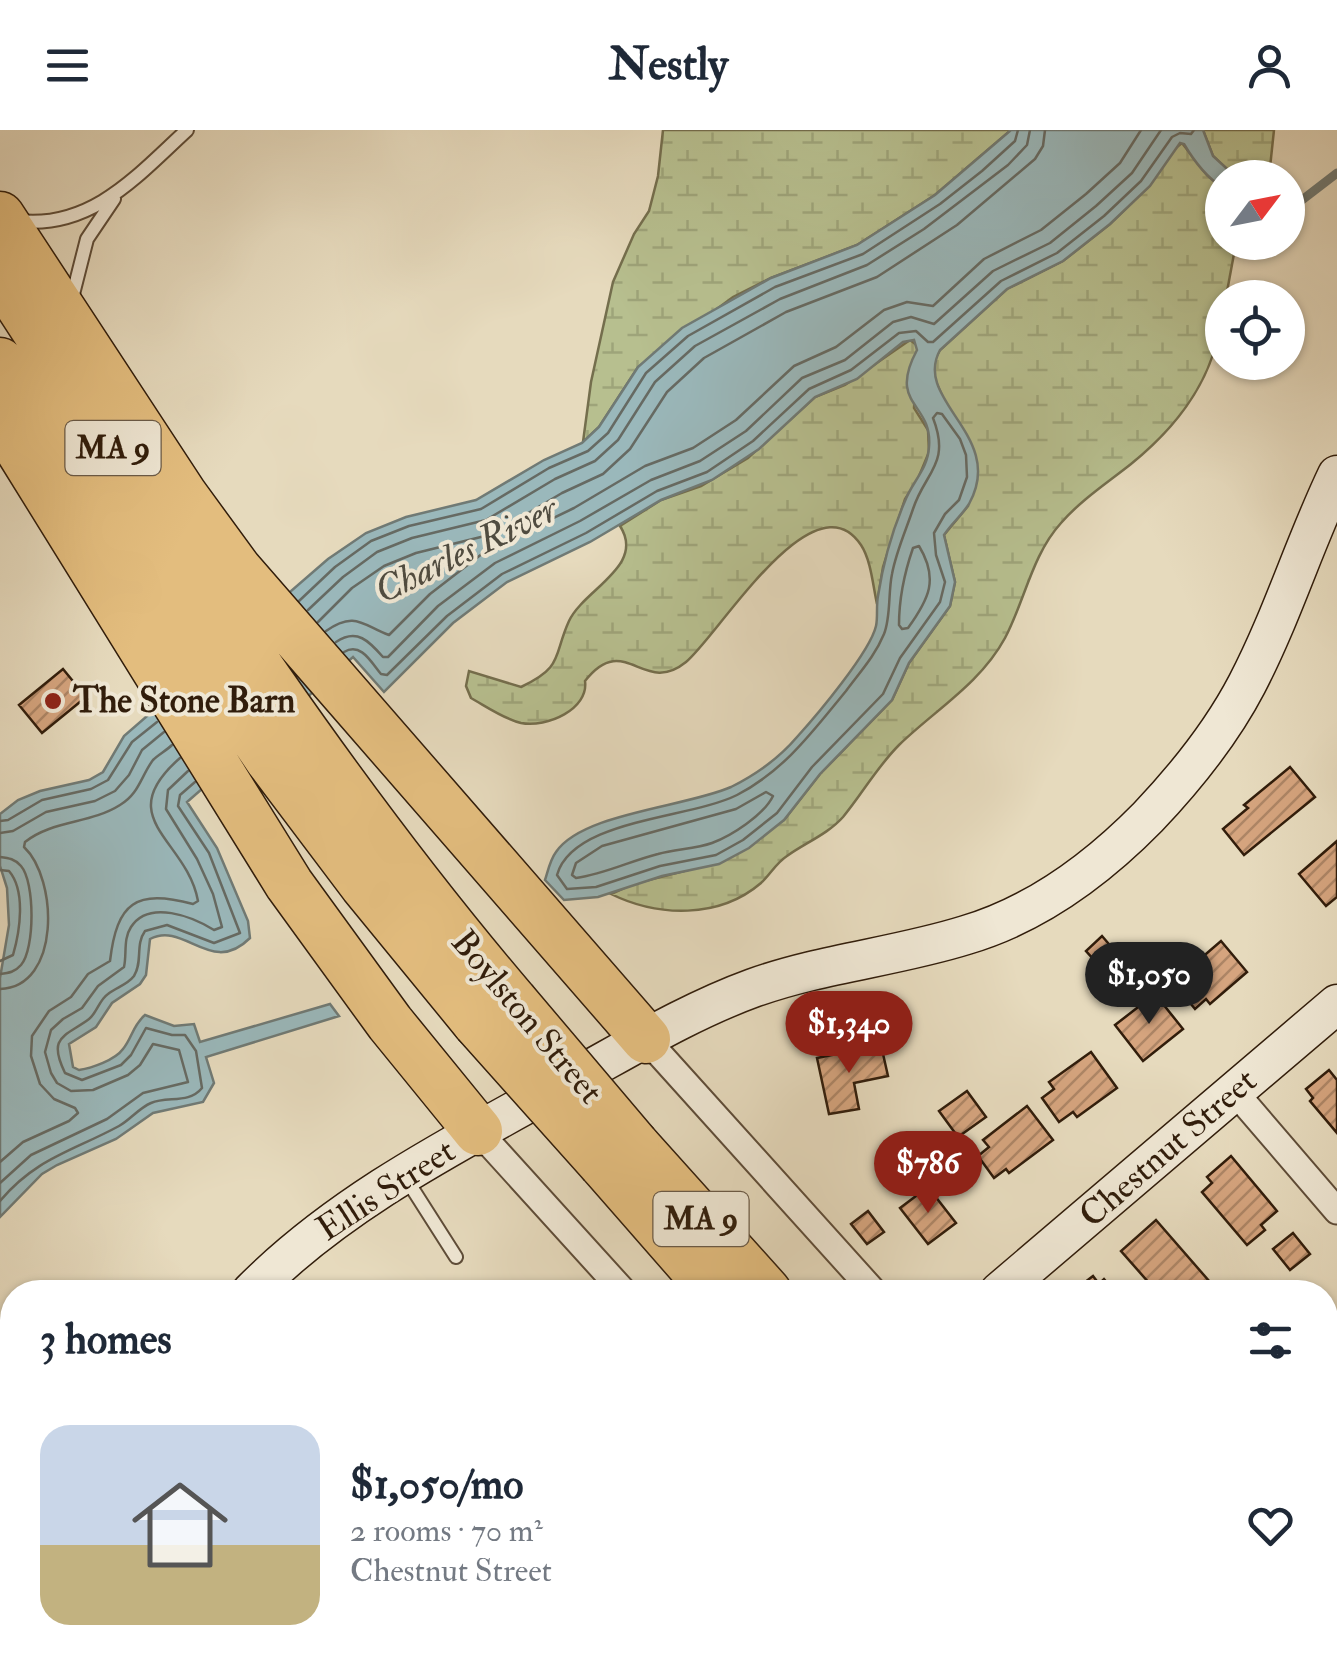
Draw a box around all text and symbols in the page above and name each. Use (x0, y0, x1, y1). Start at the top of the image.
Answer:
text: Nestly (609, 37, 728, 93)
icon: menu (40, 38, 95, 93)
icon: person (1242, 38, 1297, 93)
north arrow (1205, 160, 1305, 260)
map controls (1205, 160, 1305, 380)
button: locate (1205, 280, 1305, 380)
road number: MA 9 (66, 421, 160, 475)
water label: Charles River (367, 484, 567, 615)
place label: The Stone Barn (72, 679, 295, 723)
marker: The Stone Barn (42, 690, 64, 712)
street label: Boylston Street (441, 921, 613, 1113)
pin: $1,050 (1068, 942, 1230, 1027)
text: $1,050 (1107, 954, 1191, 994)
pin: $1,340 (768, 991, 930, 1076)
text: $1,340 (808, 1003, 890, 1043)
street label: Chestnut Street (1070, 1059, 1266, 1237)
street label: Ellis Street (309, 1129, 463, 1251)
pin: $786 (869, 1131, 987, 1216)
text: $786 (896, 1143, 960, 1183)
road number: MA 9 (654, 1192, 748, 1246)
icon: filters (1243, 1313, 1298, 1368)
text: 3 homes (40, 1314, 172, 1366)
text: $1,050/mo (350, 1459, 523, 1511)
icon: home (120, 1465, 240, 1585)
icon: heart (1243, 1498, 1298, 1553)
text: 2 rooms · 70 m² (350, 1511, 543, 1551)
text: Chestnut Street (350, 1551, 552, 1591)

